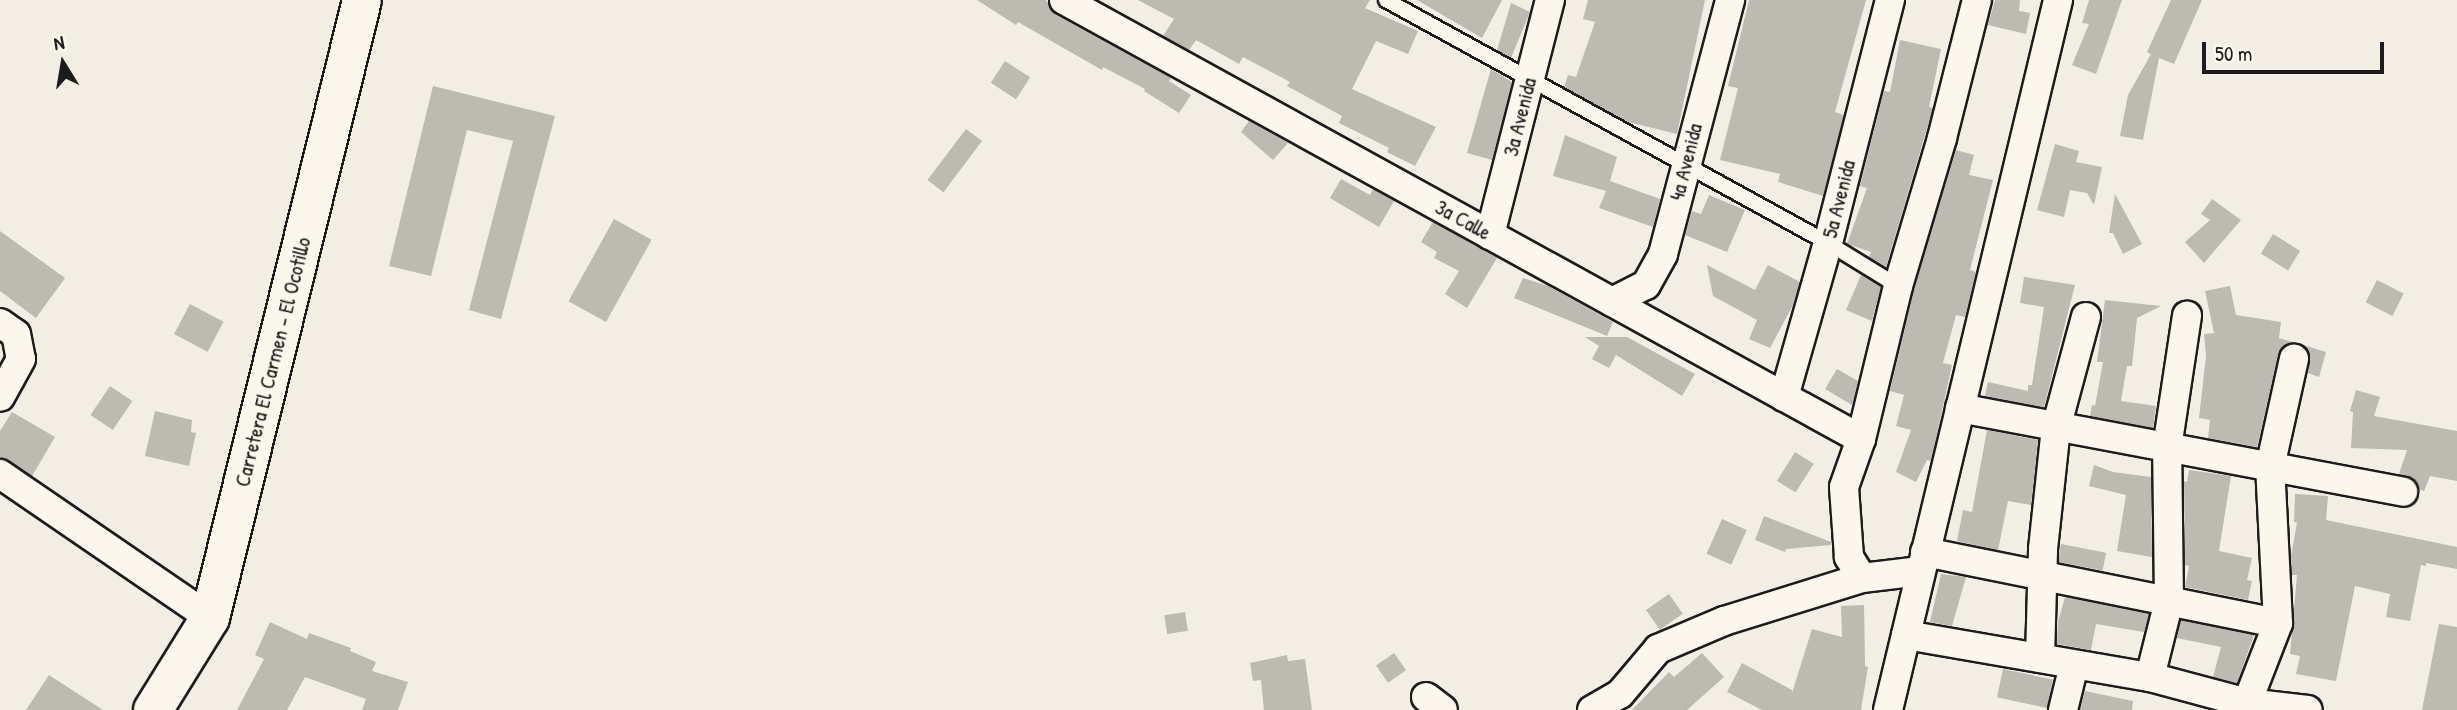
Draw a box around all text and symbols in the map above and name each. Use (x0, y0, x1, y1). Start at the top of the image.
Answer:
north arrow (28, 28, 98, 98)
scale bar (2205, 28, 2387, 72)
text: N (52, 29, 66, 56)
text: 50 m (2215, 39, 2252, 68)
street label: 3a Avenida (1498, 75, 1542, 159)
street label: 4a Avenida (1664, 121, 1708, 203)
street label: 5a Avenida (1817, 157, 1861, 241)
street label: 3a Calle (1431, 195, 1495, 245)
street label: Carretera El Carmen - El Ocotillo (230, 235, 316, 489)

